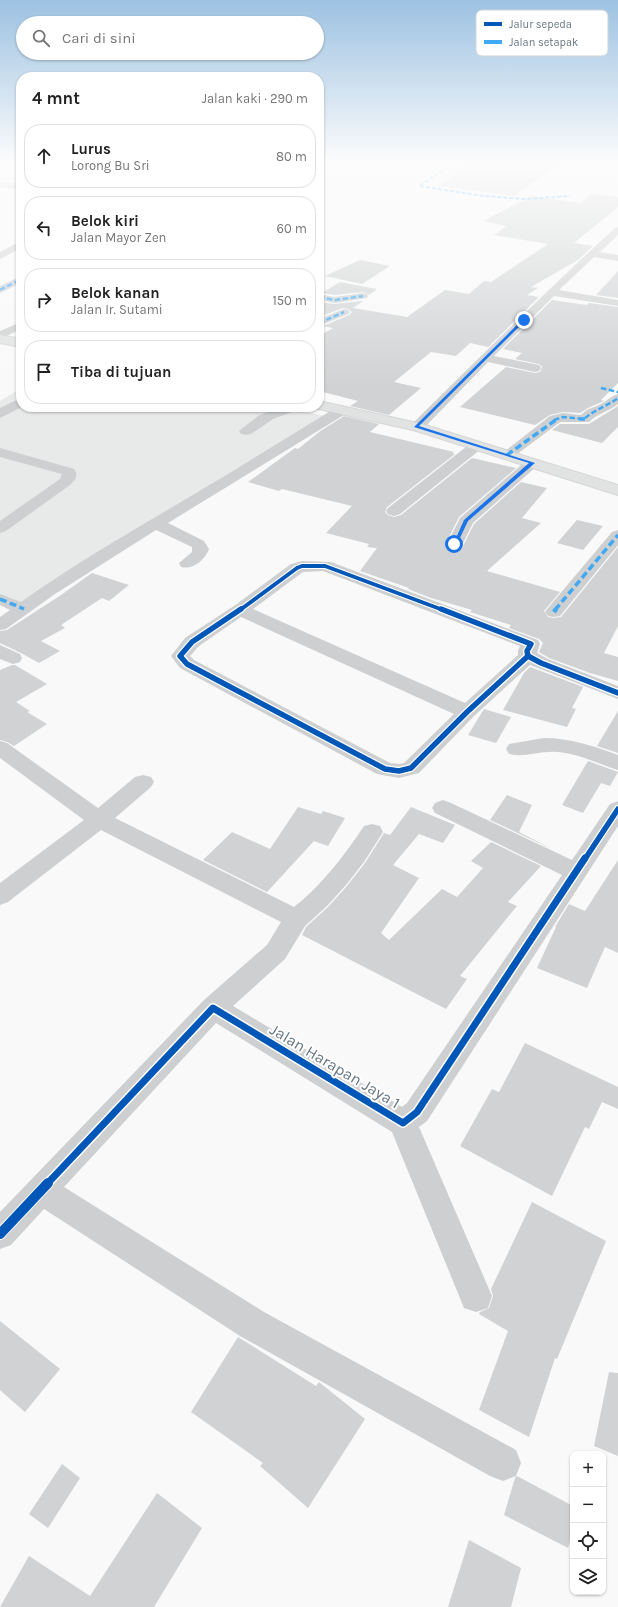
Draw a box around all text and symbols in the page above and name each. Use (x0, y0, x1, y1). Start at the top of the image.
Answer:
legend (476, 10, 608, 56)
search box (16, 16, 324, 60)
text: Jalur sepeda (509, 18, 572, 31)
icon: search (30, 27, 52, 49)
text: Cari di sini (62, 29, 136, 47)
text: Jalan setapak (509, 36, 578, 49)
text: 4 mnt (32, 88, 80, 108)
text: Jalan kaki · 290 m (202, 91, 308, 106)
text: Lurus (71, 140, 111, 158)
icon: ahead (33, 145, 55, 167)
text: 80 m (276, 149, 307, 164)
text: Lorong Bu Sri (71, 158, 150, 173)
text: Belok kiri (71, 212, 139, 230)
icon: left (33, 217, 55, 239)
text: 60 m (277, 221, 307, 236)
text: Jalan Mayor Zen (71, 230, 166, 245)
text: Belok kanan (71, 284, 160, 302)
icon: right (33, 289, 55, 311)
text: 150 m (272, 293, 307, 308)
text: Jalan Ir. Sutami (71, 302, 163, 317)
route end (515, 311, 533, 329)
icon: arrive (33, 361, 55, 383)
text: Tiba di tujuan (71, 363, 171, 381)
route start (445, 535, 463, 553)
street label: Jalan Harapan Jaya 1 (267, 1020, 403, 1112)
map controls (570, 1451, 606, 1595)
button: + (570, 1451, 606, 1487)
button: − (570, 1487, 606, 1523)
button: locate (570, 1523, 606, 1559)
button: layers (570, 1559, 606, 1595)

